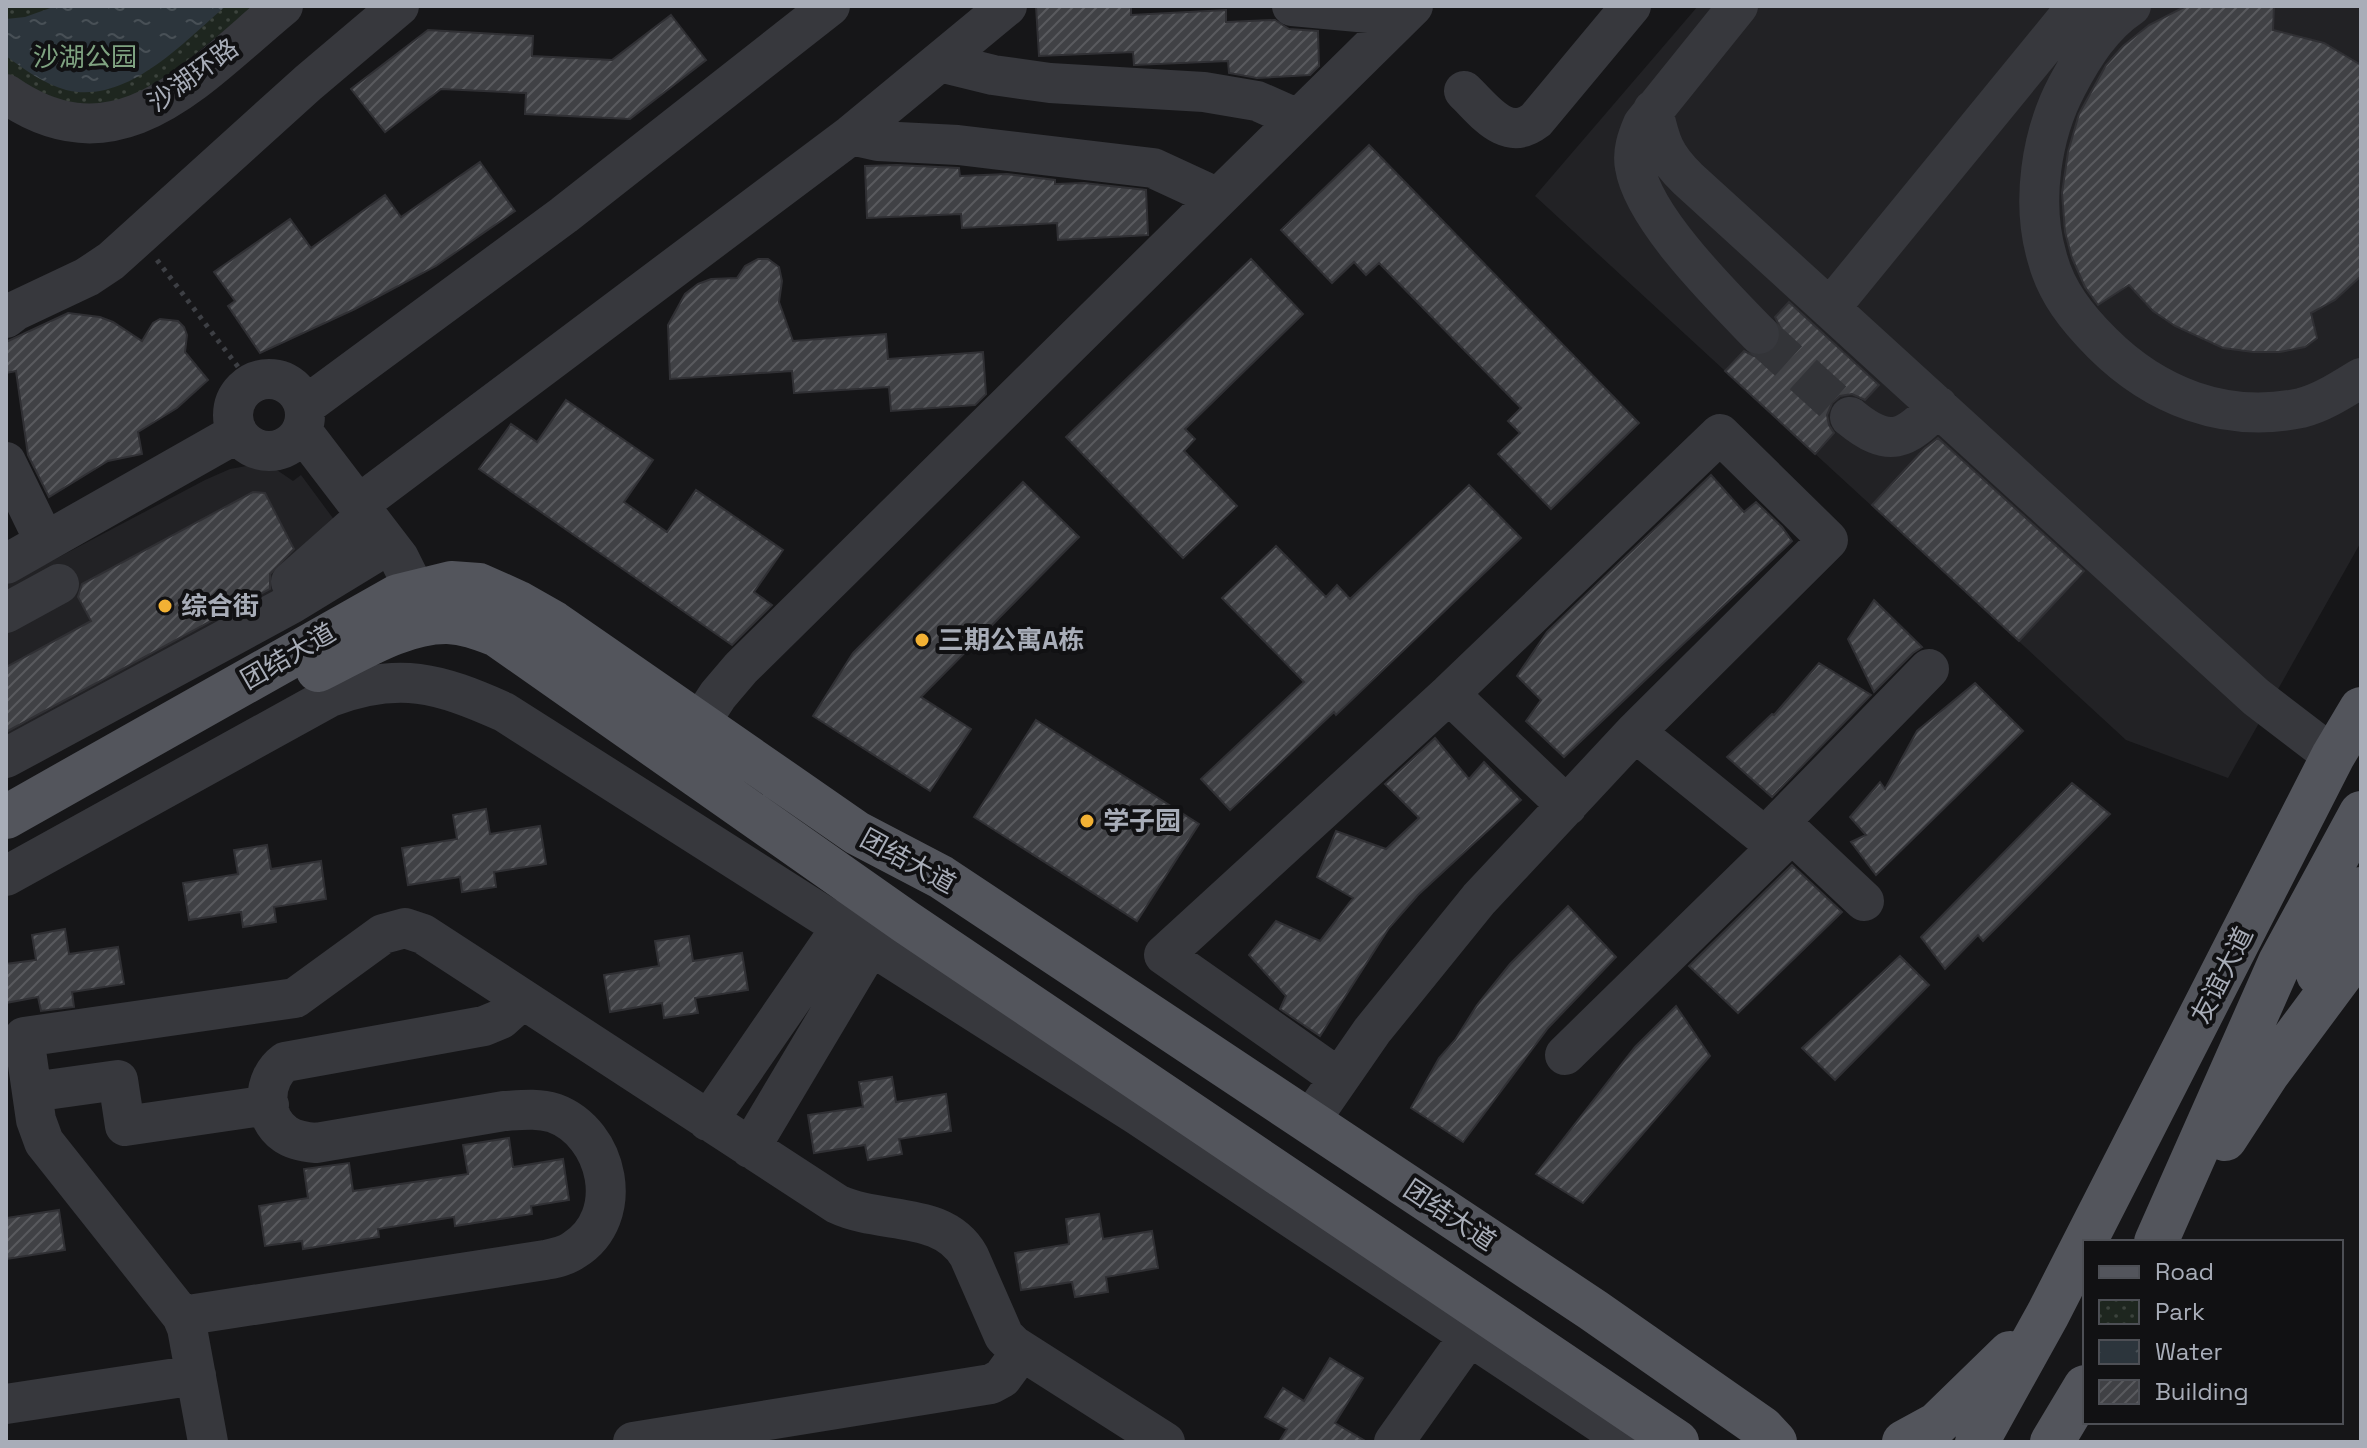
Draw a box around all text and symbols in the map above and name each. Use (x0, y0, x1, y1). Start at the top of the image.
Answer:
street label: 沙湖环路 (141, 31, 245, 119)
park label: 沙湖公园 (33, 40, 137, 74)
place label: 综合街 (181, 589, 259, 623)
marker: 综合街 (156, 597, 174, 615)
street label: 团结大道 (234, 615, 342, 697)
place label: 三期公寓A栋 (938, 623, 1084, 657)
marker: 三期公寓A栋 (913, 631, 931, 649)
place label: 学子园 (1103, 804, 1181, 838)
marker: 学子园 (1078, 812, 1096, 830)
street label: 团结大道 (854, 821, 962, 901)
street label: 友谊大道 (2183, 921, 2261, 1029)
street label: 团结大道 (1397, 1172, 1503, 1258)
legend (2083, 1240, 2343, 1424)
text: Road (2155, 1256, 2214, 1287)
text: Park (2155, 1296, 2205, 1327)
text: Water (2155, 1336, 2223, 1367)
text: Building (2155, 1376, 2249, 1407)

